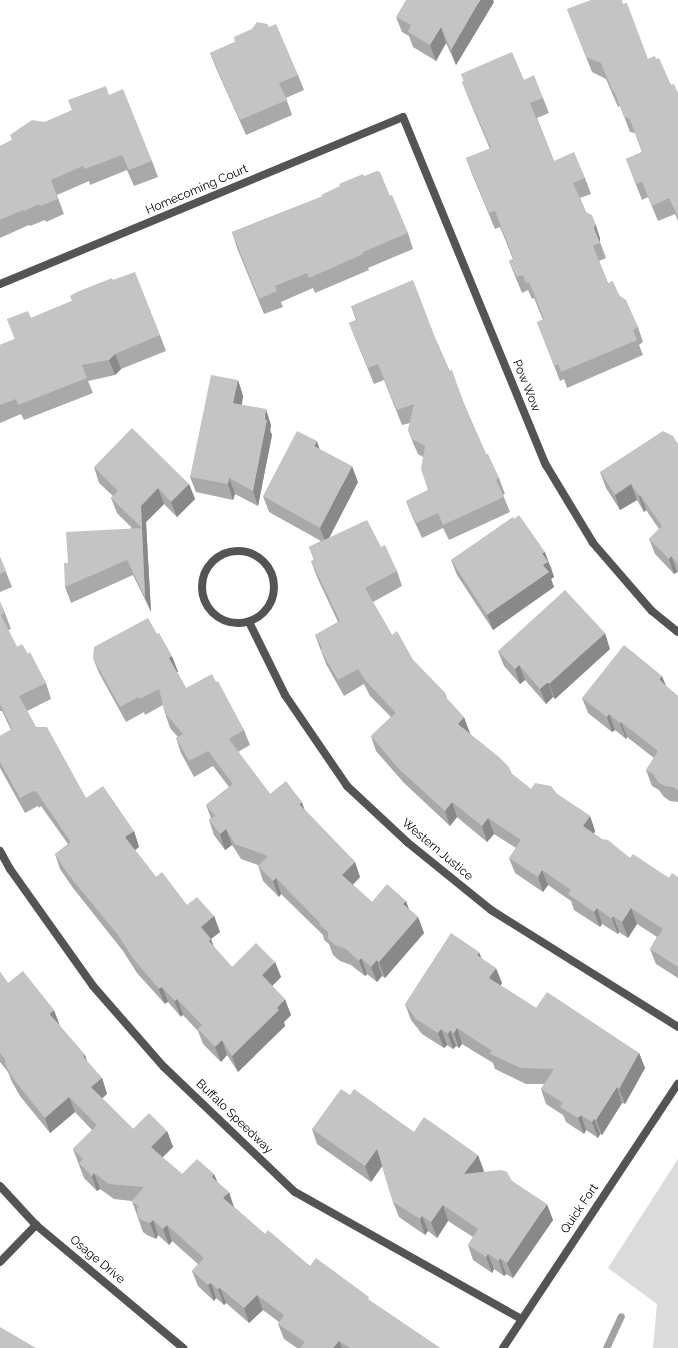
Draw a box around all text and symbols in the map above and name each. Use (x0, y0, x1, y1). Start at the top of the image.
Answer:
street label: Homecoming Court (144, 162, 250, 218)
street label: Pow Wow (509, 358, 543, 414)
street label: Western Justice (398, 816, 476, 884)
street label: Buffalo Speedway (193, 1077, 275, 1157)
street label: Quick Fort (558, 1181, 602, 1237)
street label: Osage Drive (67, 1233, 127, 1287)

